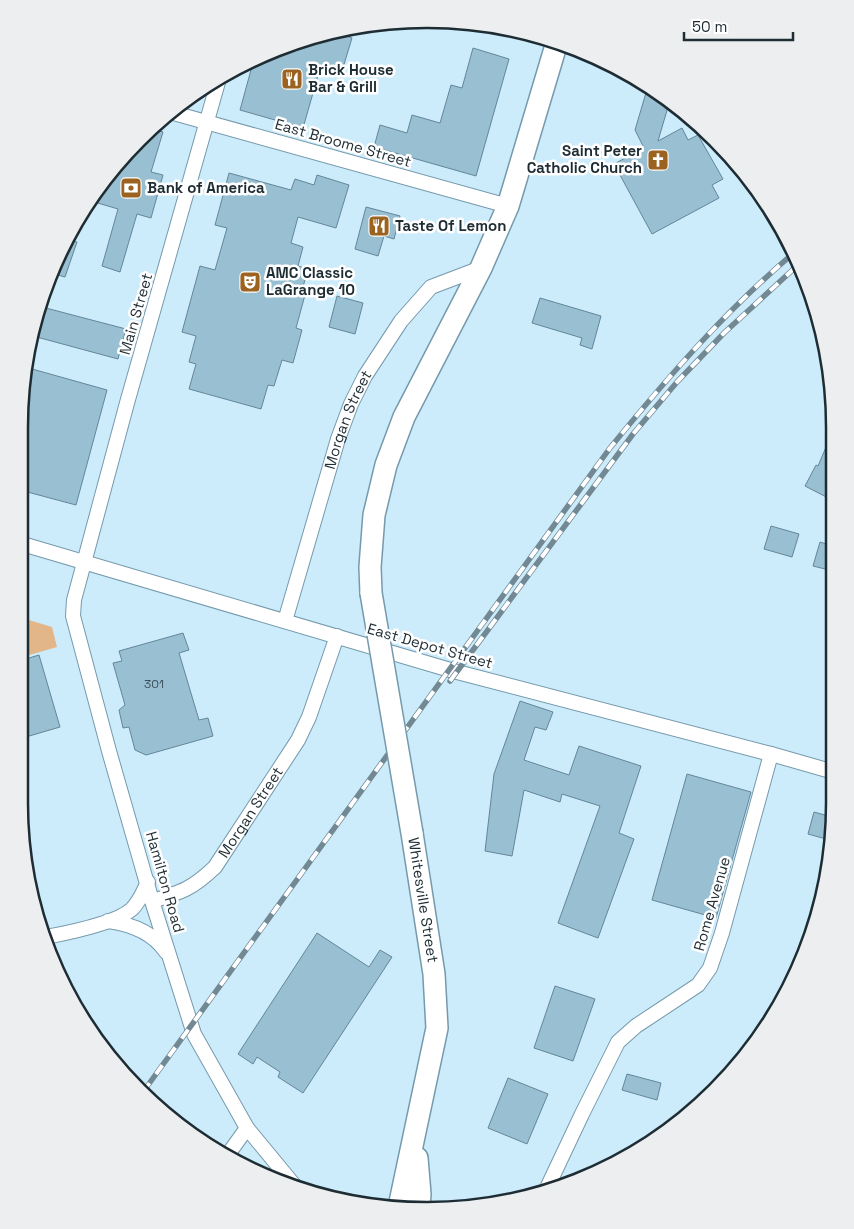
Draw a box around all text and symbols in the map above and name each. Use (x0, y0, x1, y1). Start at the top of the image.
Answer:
scale bar (684, 10, 793, 42)
text: 50 m (692, 17, 727, 36)
place label: Brick House Bar & Grill (308, 60, 394, 96)
restaurant icon: Brick House Bar & Grill (280, 67, 304, 91)
street label: East Broome Street (273, 114, 414, 171)
place label: Saint Peter Catholic Church (527, 141, 642, 177)
church icon: Saint Peter Catholic Church (646, 148, 670, 172)
bank icon: Bank of America (119, 176, 143, 200)
place label: Bank of America (147, 178, 265, 197)
restaurant icon: Taste Of Lemon (367, 214, 391, 238)
place label: Taste Of Lemon (395, 216, 506, 235)
place label: AMC Classic LaGrange 10 (266, 263, 355, 299)
theatre icon: AMC Classic LaGrange 10 (238, 270, 262, 294)
street label: Main Street (115, 271, 156, 357)
street label: Morgan Street (320, 366, 375, 471)
street label: East Depot Street (365, 619, 495, 673)
house number: 301 (144, 676, 164, 692)
street label: Morgan Street (214, 763, 287, 861)
street label: Hamilton Road (142, 829, 189, 935)
street label: Whitesville Street (404, 836, 443, 964)
street label: Rome Avenue (689, 854, 734, 953)

